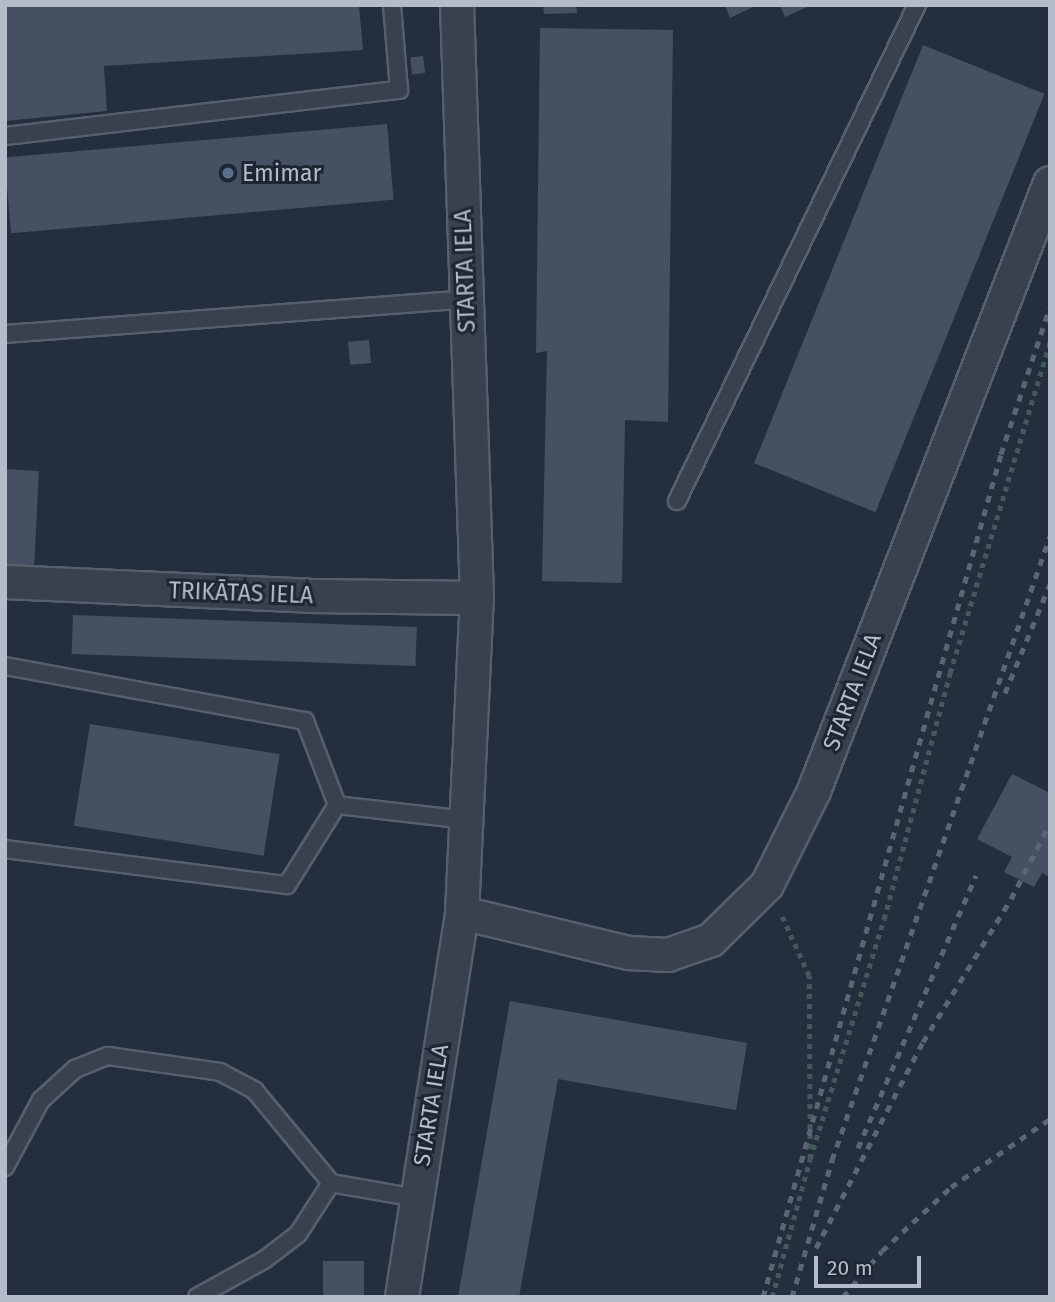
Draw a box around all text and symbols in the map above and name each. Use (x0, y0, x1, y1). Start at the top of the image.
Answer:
place label: Emimar (242, 159, 321, 187)
marker: Emimar (220, 165, 236, 181)
street label: STARTA IELA (449, 209, 481, 333)
street label: TRIKĀTAS IELA (168, 577, 314, 609)
street label: STARTA IELA (817, 630, 887, 754)
street label: STARTA IELA (408, 1042, 454, 1168)
scale bar (817, 1242, 924, 1286)
text: 20 m (827, 1255, 873, 1281)

